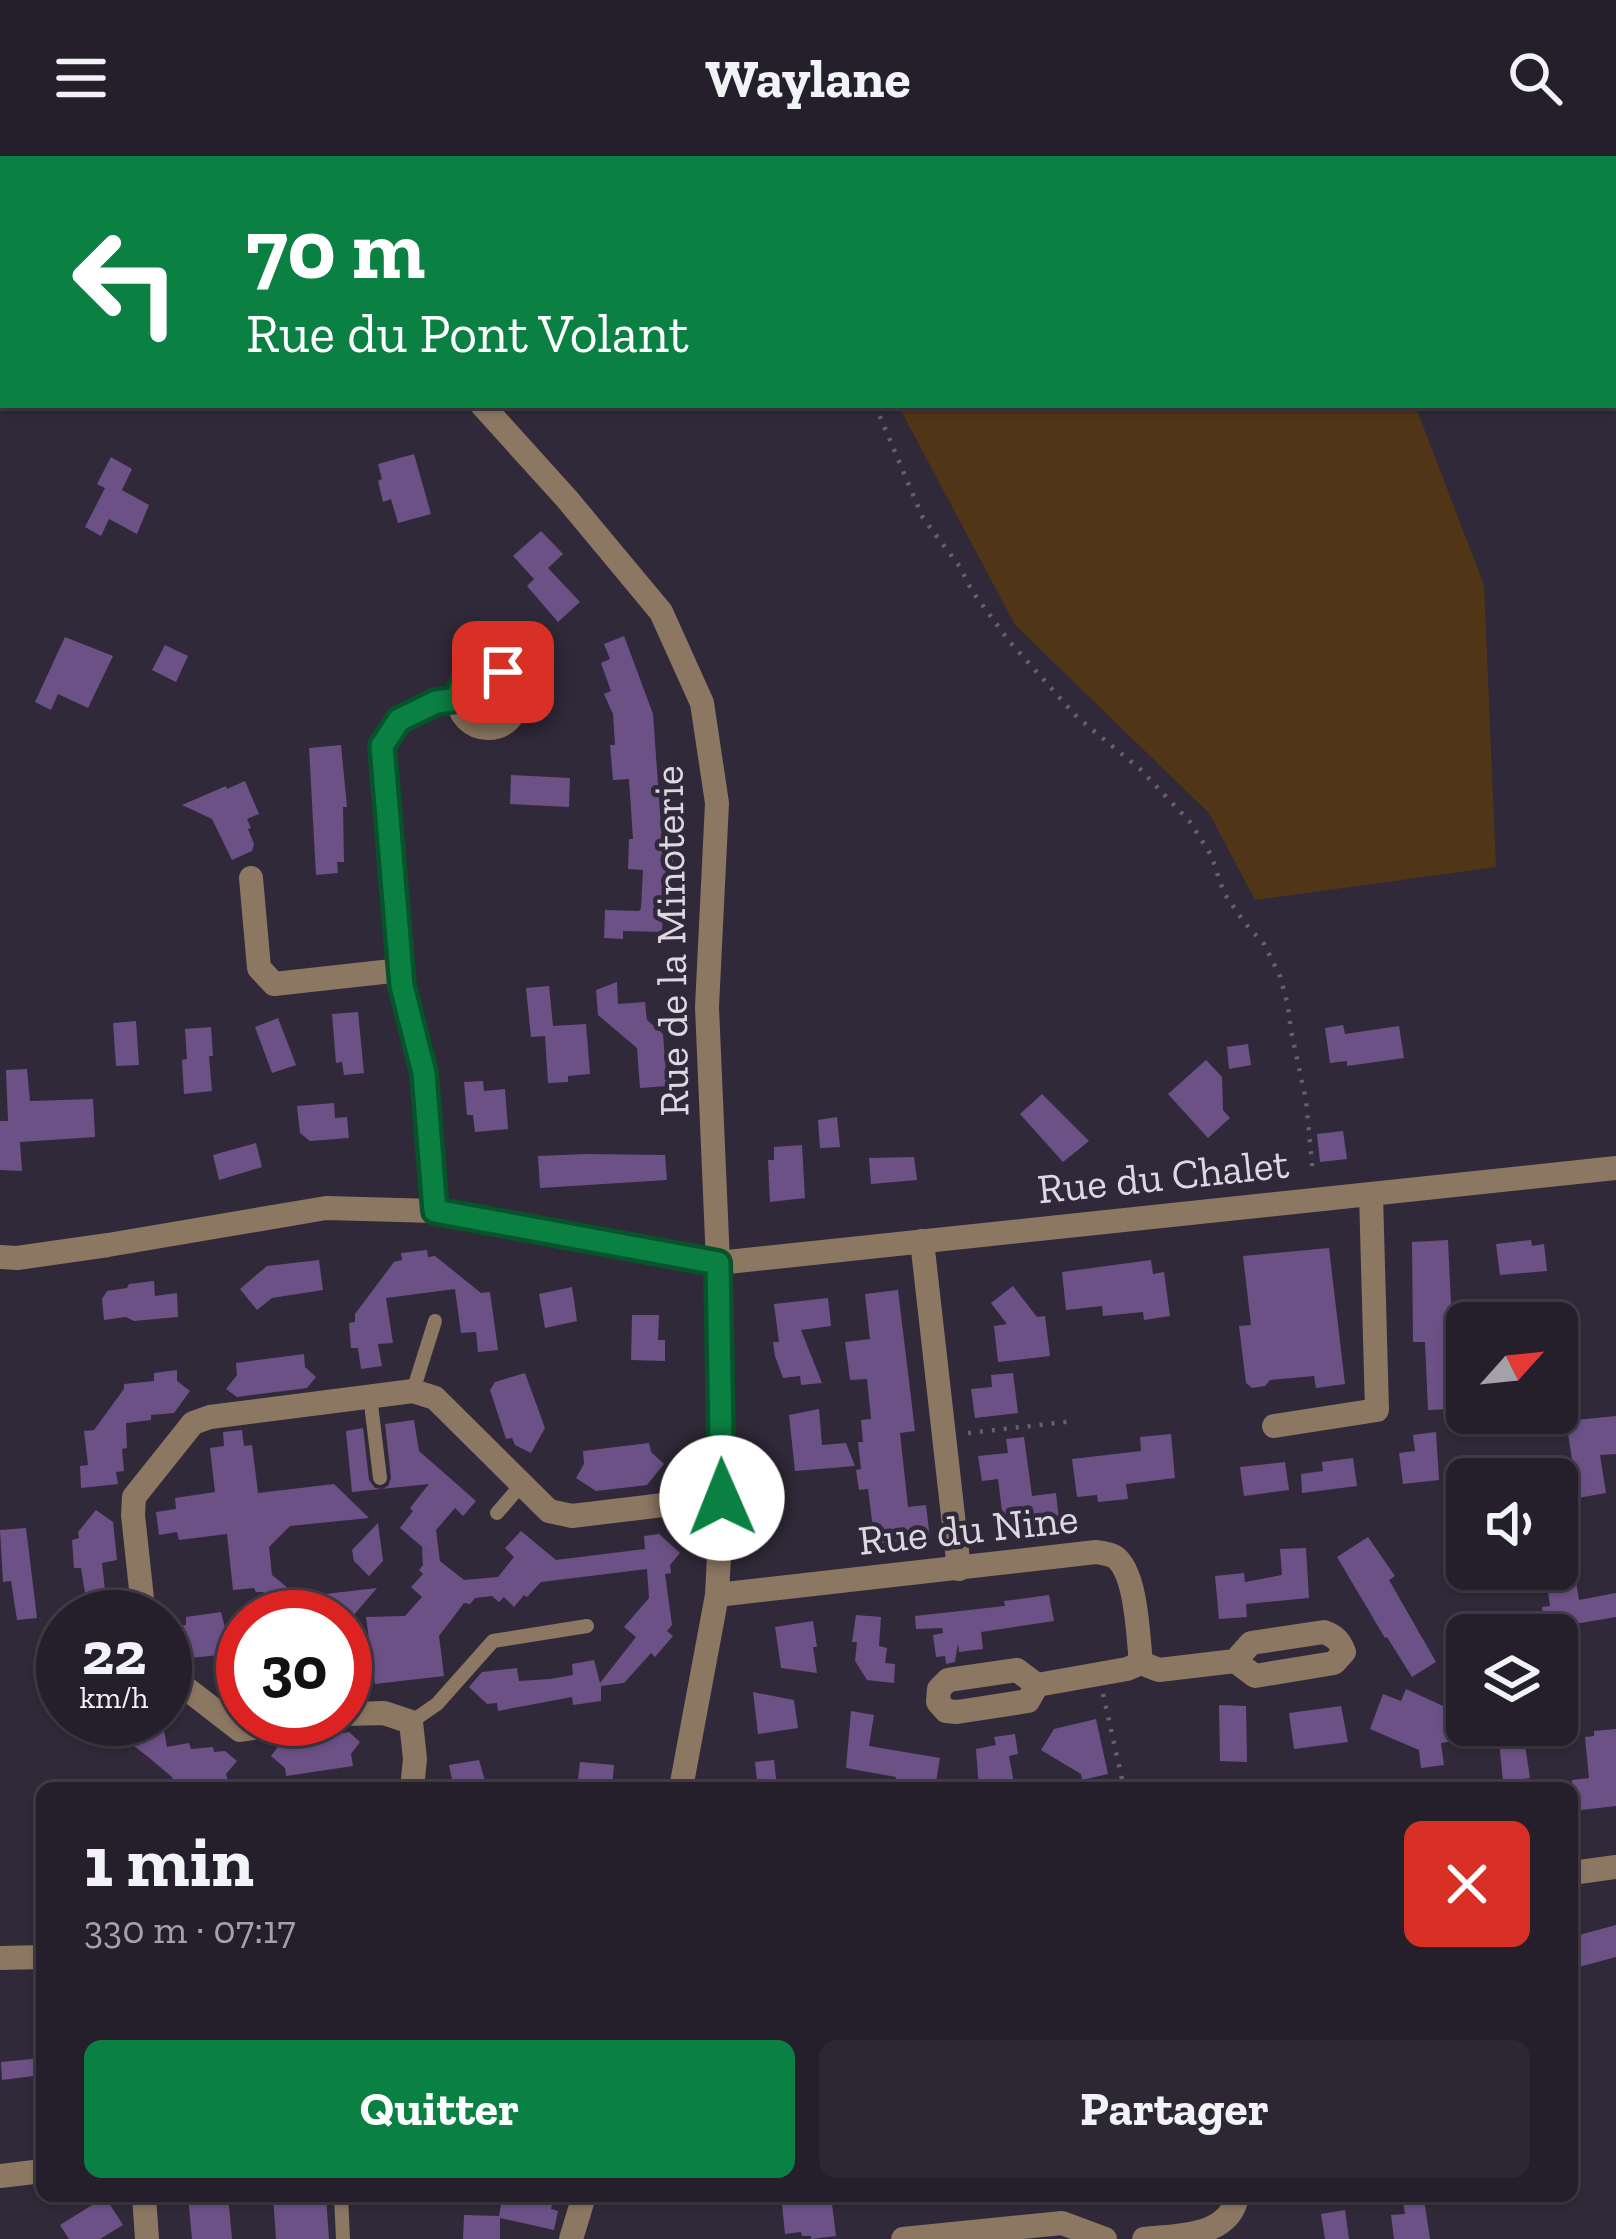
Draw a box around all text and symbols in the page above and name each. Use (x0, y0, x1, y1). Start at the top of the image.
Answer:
icon: menu (48, 45, 114, 111)
icon: search (1502, 45, 1568, 111)
text: Waylane (705, 46, 911, 111)
text: 70 m (246, 199, 425, 300)
icon: left (48, 204, 204, 360)
text: Rue du Pont Volant (246, 301, 689, 366)
pin (452, 621, 554, 723)
icon: arrive (470, 639, 536, 705)
street label: Rue de la Minoterie (642, 765, 700, 1117)
street label: Rue du Chalet (1035, 1137, 1292, 1215)
north arrow (1446, 1302, 1578, 1434)
map controls (1446, 1302, 1578, 1746)
position arrow (659, 1435, 785, 1561)
button: sound (1446, 1458, 1578, 1590)
street label: Rue du Nine (856, 1492, 1080, 1566)
speed limit sign: 30 (216, 1590, 372, 1746)
button: layers (1446, 1614, 1578, 1746)
text: 22 (82, 1617, 146, 1689)
text: km/h (80, 1680, 148, 1716)
text: 1 min (84, 1818, 254, 1904)
button: close (1404, 1821, 1530, 1947)
text: 330 m · 07:17 (84, 1906, 296, 1953)
button: Quitter (84, 2040, 795, 2178)
button: Partager (819, 2040, 1530, 2178)

